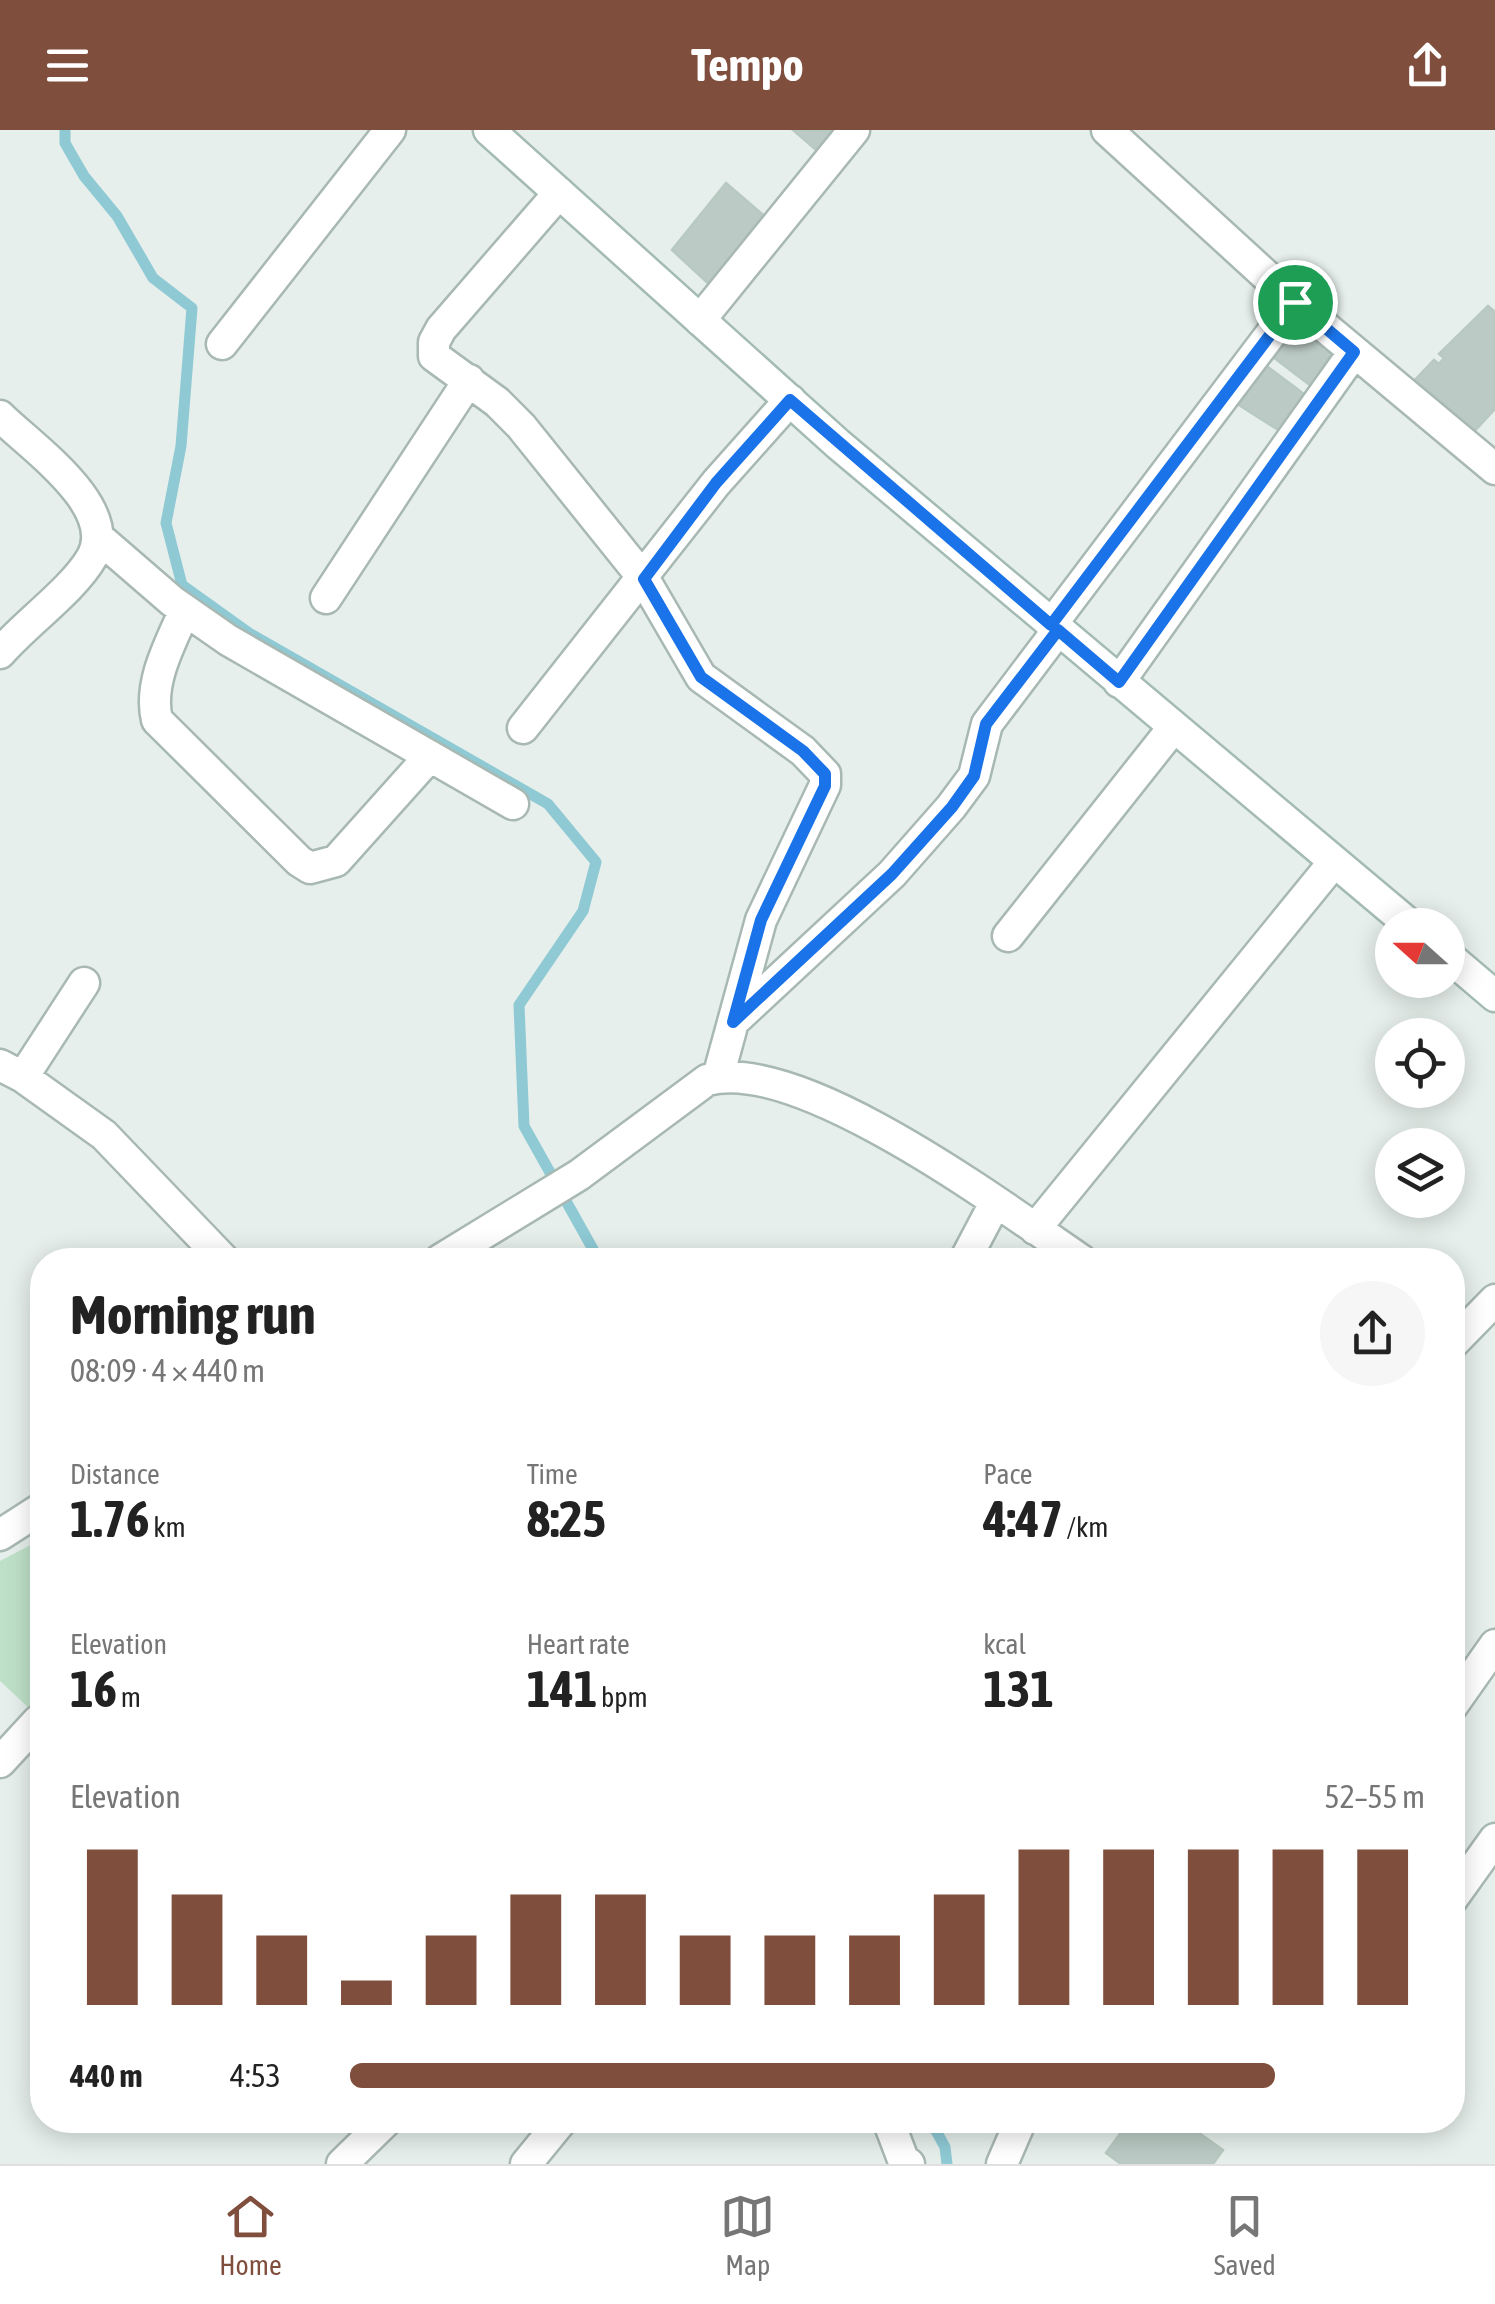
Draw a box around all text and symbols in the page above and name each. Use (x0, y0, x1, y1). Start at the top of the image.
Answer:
icon: menu (40, 38, 95, 93)
icon: share (1400, 38, 1455, 93)
text: Tempo (691, 39, 804, 91)
pin (1253, 260, 1338, 345)
icon: arrive (1268, 275, 1323, 330)
north arrow (1375, 908, 1465, 998)
map controls (1375, 908, 1465, 1218)
button: locate (1375, 1018, 1465, 1108)
button: layers (1375, 1128, 1465, 1218)
button: share (1320, 1281, 1425, 1386)
text: Morning run (70, 1283, 316, 1346)
text: 08:09 · 4 × 440 m (70, 1352, 265, 1389)
text: Distance (70, 1458, 160, 1490)
text: Time (527, 1458, 578, 1490)
text: Pace (983, 1458, 1033, 1490)
text: 1.76 (70, 1490, 149, 1548)
text: 8:25 (527, 1490, 606, 1548)
text: 4:47 (983, 1490, 1063, 1548)
text: km (149, 1511, 186, 1543)
text: /km (1063, 1511, 1109, 1543)
text: Elevation (70, 1628, 167, 1660)
text: Heart rate (527, 1628, 630, 1660)
text: kcal (983, 1628, 1026, 1660)
text: 16 (70, 1660, 117, 1718)
text: 141 (527, 1660, 597, 1718)
text: 131 (983, 1660, 1054, 1718)
text: m (117, 1681, 141, 1713)
text: bpm (597, 1681, 648, 1713)
text: Elevation (70, 1778, 181, 1815)
text: 52–55 m (1325, 1778, 1425, 1815)
text: 440 m (70, 2057, 143, 2094)
text: 4:53 (230, 2057, 281, 2094)
tab: Home (219, 2189, 282, 2281)
tab: Map (720, 2189, 775, 2281)
tab: Saved (1214, 2189, 1276, 2281)

